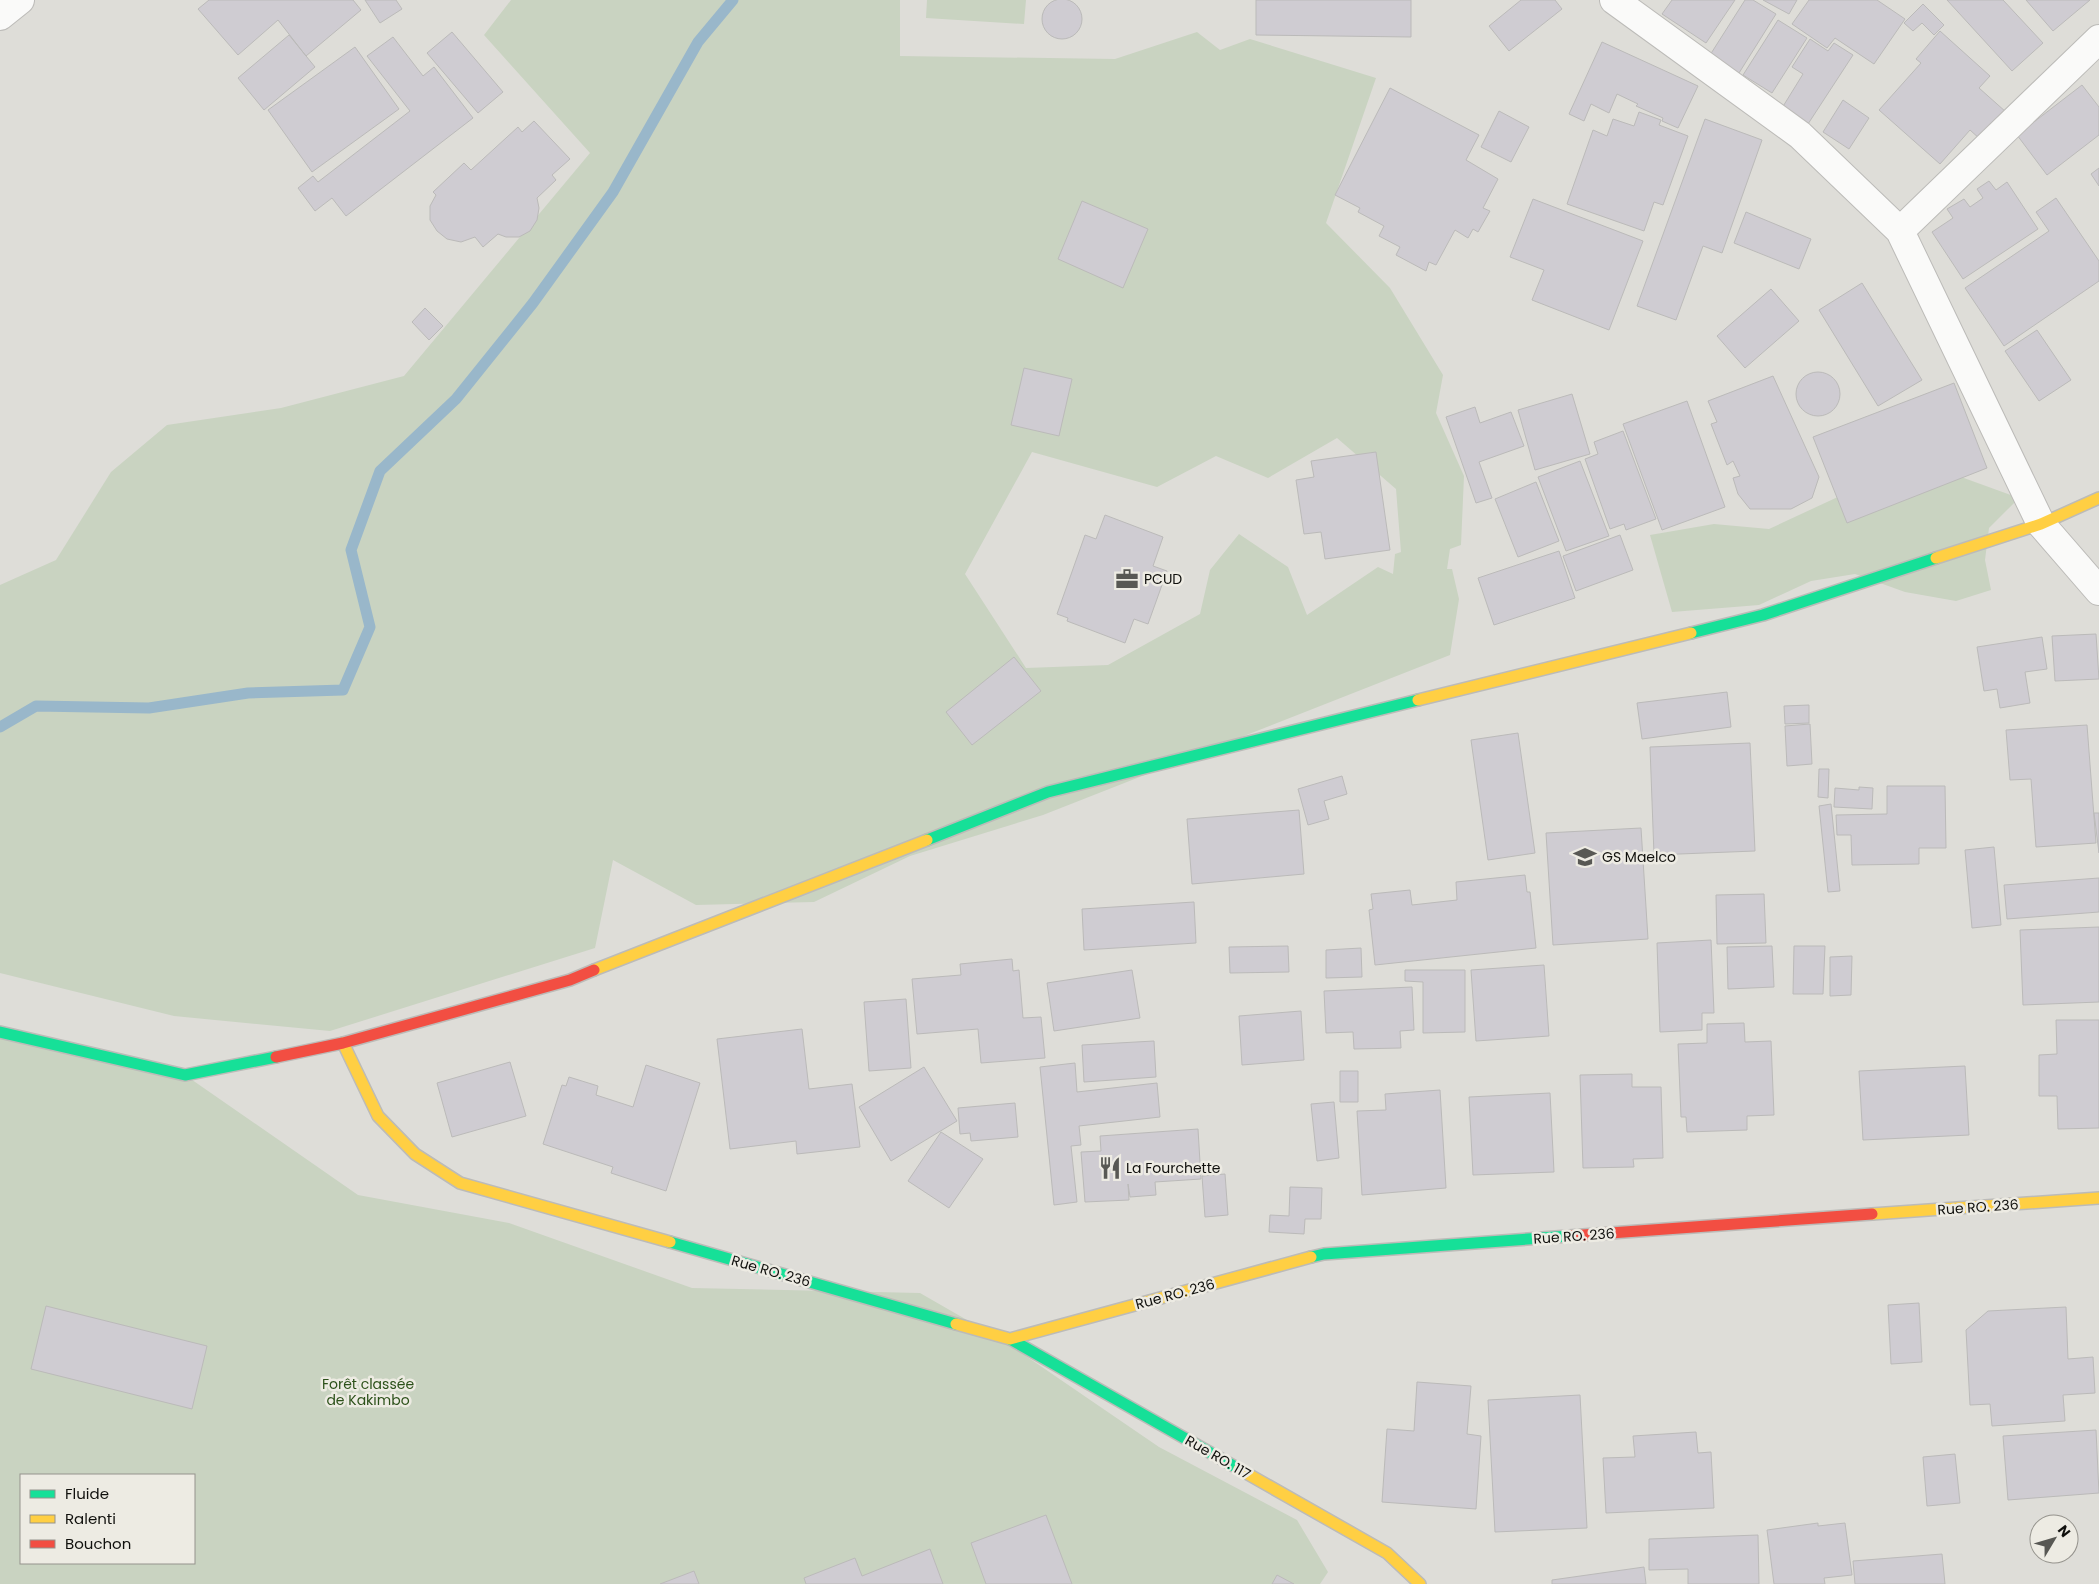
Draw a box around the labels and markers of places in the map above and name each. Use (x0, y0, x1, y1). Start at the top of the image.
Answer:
office icon: PCUD (1114, 566, 1140, 592)
place label: PCUD (1144, 569, 1182, 589)
school or university icon: GS Maelco (1572, 844, 1598, 870)
place label: GS Maelco (1602, 847, 1676, 867)
restaurant icon: La Fourchette (1097, 1155, 1123, 1181)
place label: La Fourchette (1126, 1158, 1221, 1178)

